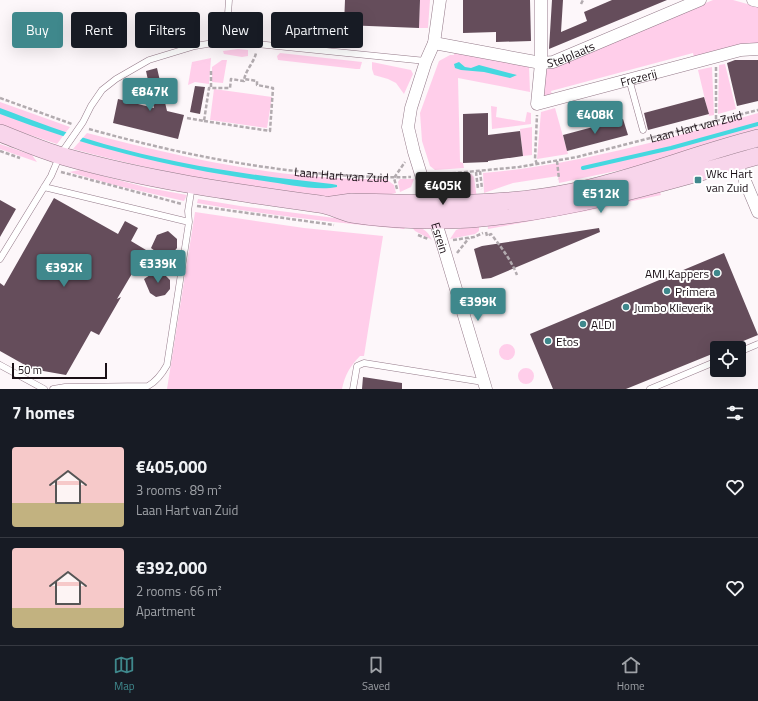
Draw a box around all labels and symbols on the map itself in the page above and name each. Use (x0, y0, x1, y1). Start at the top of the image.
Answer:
street label: Stelplaats (546, 36, 598, 72)
street label: Frezerij (618, 63, 659, 91)
pin: €847K (122, 78, 178, 112)
pin: €408K (567, 101, 623, 135)
street label: Laan Hart van Zuid (648, 105, 744, 147)
street label: Laan Hart van Zuid (293, 161, 389, 187)
place label: Wkc Hart van Zuid (706, 164, 753, 197)
pin: €405K (415, 172, 471, 206)
marker: Wkc Hart van Zuid (693, 175, 703, 185)
pin: €512K (573, 180, 629, 214)
street label: Esrein (427, 220, 454, 255)
pin: €339K (130, 250, 186, 284)
pin: €392K (36, 254, 92, 288)
place label: AMI Kappers (645, 264, 709, 283)
marker: AMI Kappers (712, 268, 722, 278)
place label: Primera (675, 282, 715, 301)
marker: Primera (662, 286, 672, 296)
pin: €399K (450, 288, 506, 322)
place label: Jumbo Klieverik (634, 298, 712, 317)
marker: Jumbo Klieverik (621, 302, 631, 312)
place label: ALDI (591, 315, 615, 334)
marker: ALDI (578, 319, 588, 329)
place label: Etos (556, 332, 579, 351)
marker: Etos (543, 336, 553, 346)
scale bar (12, 361, 107, 380)

